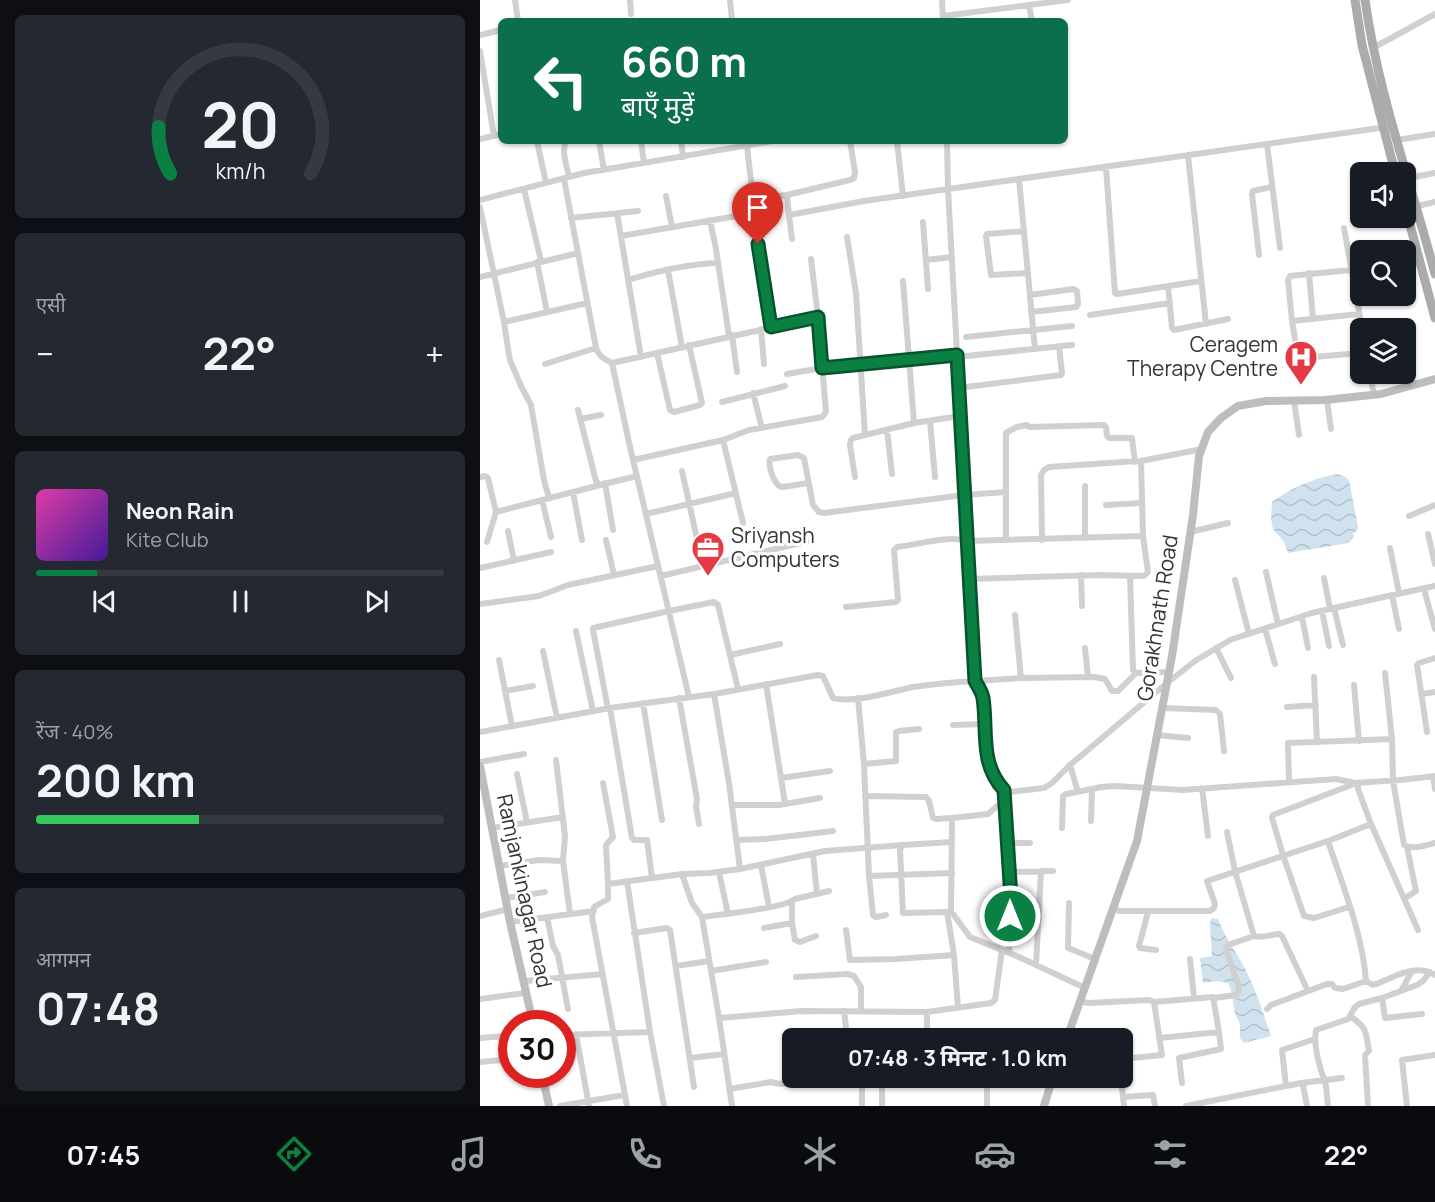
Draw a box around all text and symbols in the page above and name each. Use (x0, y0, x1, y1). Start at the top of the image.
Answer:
text: 660 m (621, 32, 747, 90)
icon: left (522, 42, 600, 120)
text: 20 (201, 81, 279, 167)
text: बाएँ मुड़ें (621, 87, 694, 124)
text: km/h (215, 156, 265, 185)
map controls (1350, 162, 1416, 384)
button: sound (1350, 162, 1416, 228)
pin (732, 182, 783, 244)
icon: arrive (741, 191, 774, 224)
button: search (1350, 240, 1416, 306)
text: एसी (36, 291, 66, 318)
button: layers (1350, 318, 1416, 384)
text: 22° (202, 322, 276, 384)
place label: Ceragem Therapy Centre (1127, 330, 1278, 382)
text: − (36, 331, 54, 376)
text: + (425, 331, 444, 376)
hospital icon: Ceragem Therapy Centre (1283, 339, 1319, 386)
text: Neon Rain (126, 496, 234, 526)
place label: Sriyansh Computers (731, 521, 840, 573)
text: Kite Club (126, 526, 209, 553)
office icon: Sriyansh Computers (690, 530, 726, 577)
street label: Gorakhnath Road (1130, 533, 1184, 703)
icon: previous (88, 585, 121, 618)
icon: pause (224, 585, 257, 618)
icon: next (360, 585, 393, 618)
text: रेंज · 40% (36, 718, 114, 745)
text: 200 km (36, 749, 196, 811)
street label: Ramjankinagar Road (491, 791, 559, 990)
position arrow (978, 884, 1042, 948)
text: आगमन (36, 946, 91, 973)
text: 07:48 (36, 977, 160, 1039)
speed limit sign: 30 (498, 1010, 576, 1088)
text: 07:48 · 3 मिनट · 1.0 km (848, 1043, 1067, 1073)
icon: directions (273, 1133, 315, 1175)
icon: music (448, 1133, 490, 1175)
icon: phone (624, 1133, 666, 1175)
icon: climate (799, 1133, 841, 1175)
icon: car (974, 1133, 1016, 1175)
icon: filters (1149, 1133, 1191, 1175)
text: 07:45 (67, 1136, 140, 1173)
text: 22° (1324, 1136, 1368, 1173)

